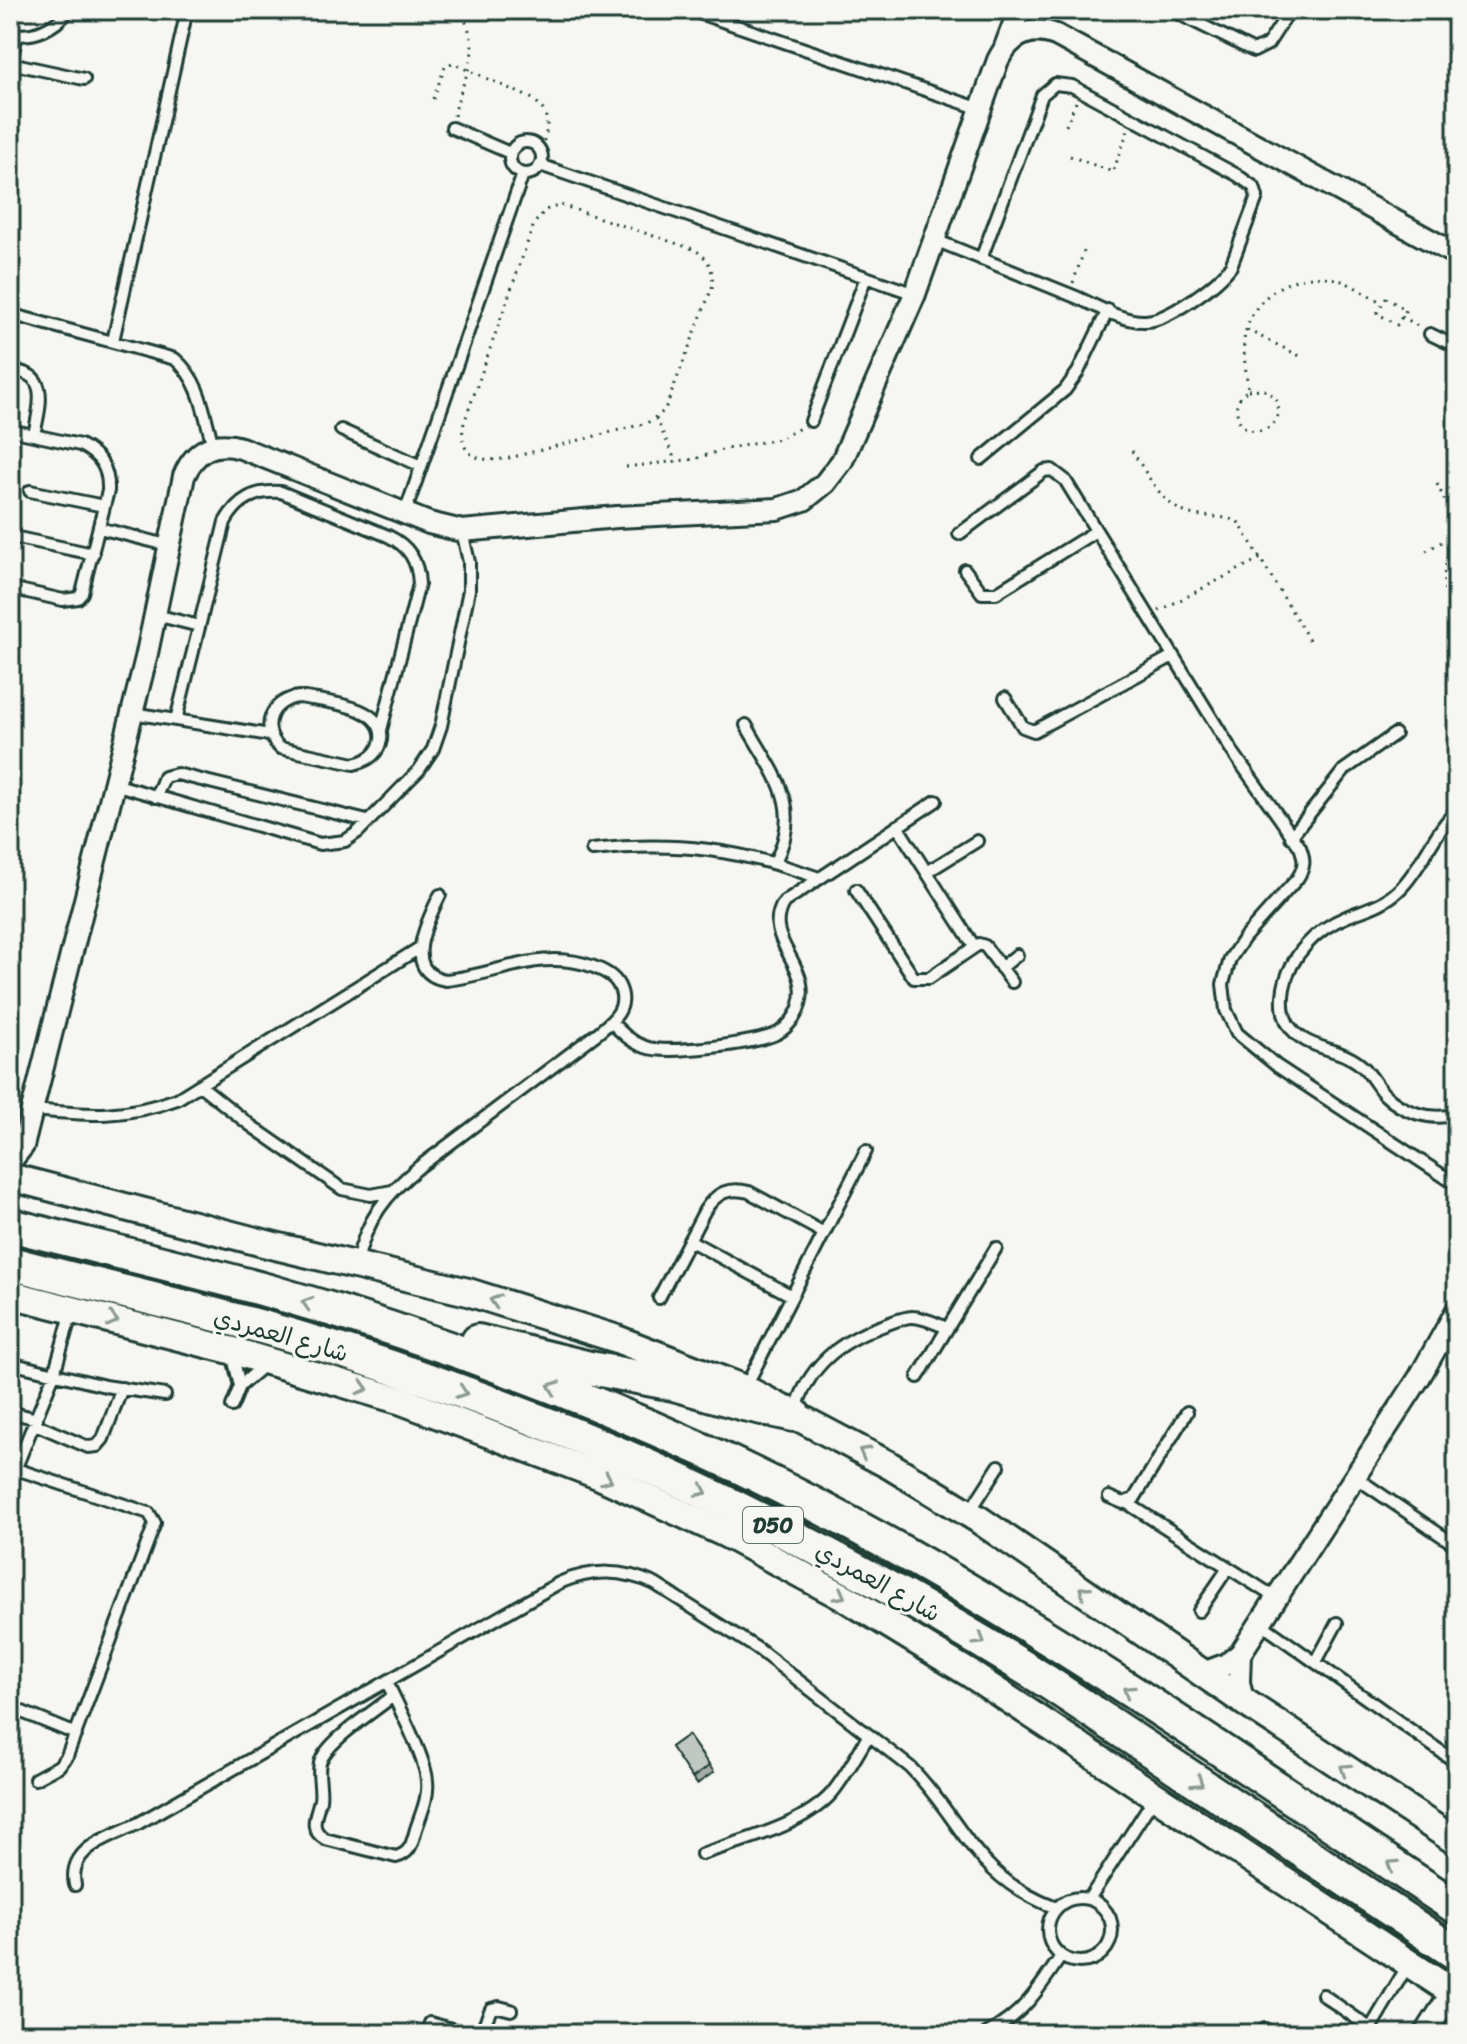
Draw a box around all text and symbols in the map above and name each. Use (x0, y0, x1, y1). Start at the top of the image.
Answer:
one-way arrow (489, 1294, 503, 1310)
street label: شارع العمردي (209, 1296, 353, 1374)
one-way arrow (300, 1296, 314, 1312)
one-way arrow (105, 1310, 119, 1327)
one-way arrow (356, 1379, 370, 1395)
one-way arrow (547, 1380, 561, 1397)
one-way arrow (454, 1383, 468, 1399)
one-way arrow (859, 1446, 873, 1462)
one-way arrow (599, 1469, 613, 1485)
one-way arrow (694, 1481, 708, 1497)
road number: D50 (743, 1507, 803, 1543)
street label: شارع العمردي (807, 1530, 949, 1634)
one-way arrow (831, 1585, 845, 1601)
one-way arrow (1078, 1586, 1092, 1601)
one-way arrow (971, 1631, 986, 1646)
one-way arrow (1122, 1686, 1137, 1701)
one-way arrow (1339, 1763, 1354, 1778)
one-way arrow (1190, 1772, 1204, 1787)
one-way arrow (1386, 1859, 1401, 1874)

